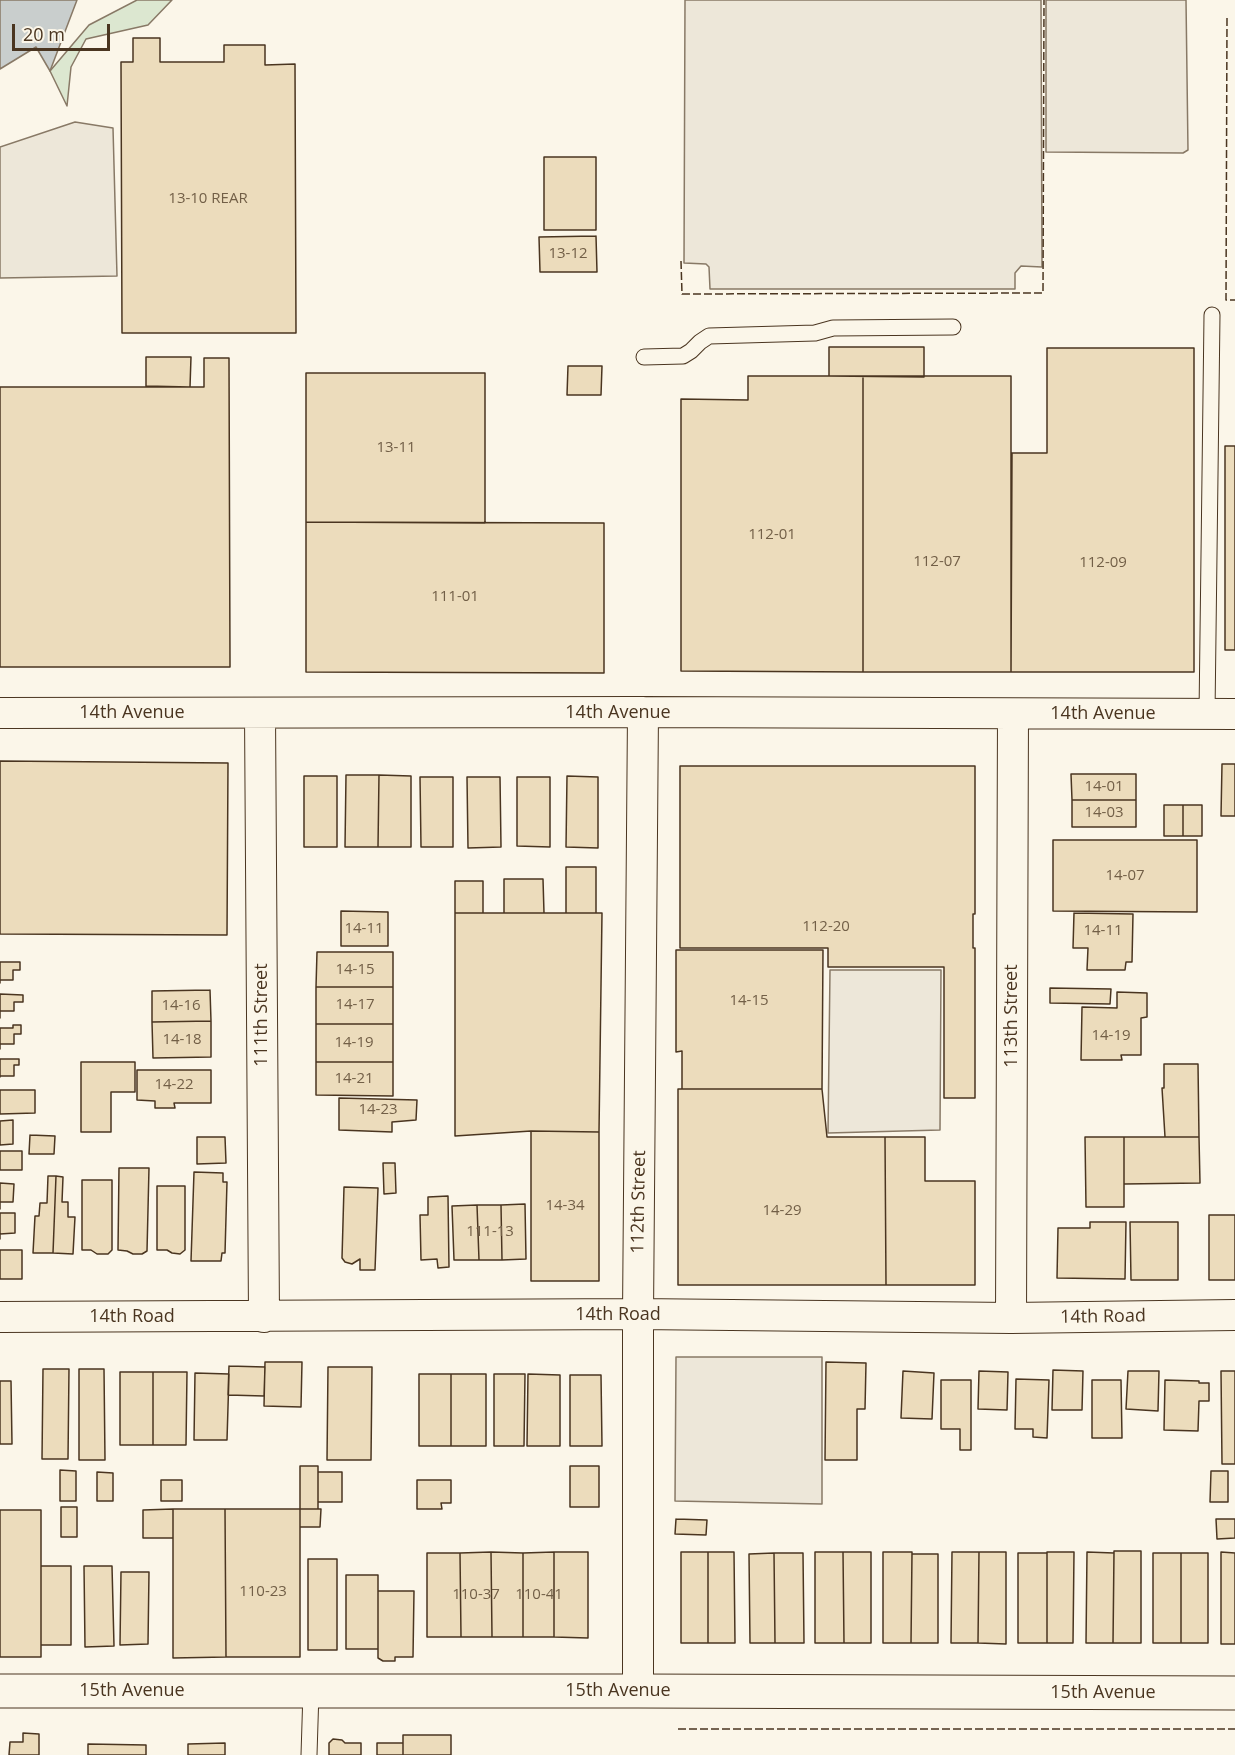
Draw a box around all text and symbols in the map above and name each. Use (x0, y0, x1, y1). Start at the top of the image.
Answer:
scale bar (15, 12, 112, 50)
text: 20 m (23, 22, 65, 46)
house number: 13-10 REAR (168, 190, 248, 208)
house number: 13-12 (548, 245, 588, 263)
house number: 13-11 (376, 439, 416, 457)
house number: 112-01 (748, 526, 796, 544)
house number: 112-07 (913, 553, 961, 571)
house number: 112-09 (1079, 554, 1127, 572)
house number: 111-01 (431, 588, 479, 606)
street label: 14th Avenue (79, 702, 185, 724)
street label: 14th Avenue (565, 702, 671, 724)
street label: 14th Avenue (1050, 703, 1156, 725)
house number: 14-01 (1084, 778, 1124, 796)
house number: 14-03 (1084, 804, 1124, 822)
house number: 14-07 (1105, 867, 1145, 885)
house number: 112-20 (802, 918, 850, 936)
house number: 14-11 (344, 920, 384, 938)
house number: 14-11 (1083, 922, 1123, 940)
house number: 14-15 (335, 961, 375, 979)
street label: 111th Street (251, 963, 273, 1067)
street label: 113th Street (1001, 964, 1023, 1068)
house number: 14-15 (729, 992, 769, 1010)
house number: 14-17 (335, 996, 375, 1014)
house number: 14-16 (161, 997, 201, 1015)
house number: 14-19 (1091, 1027, 1131, 1045)
house number: 14-18 (162, 1031, 202, 1049)
house number: 14-19 (334, 1034, 374, 1052)
house number: 14-21 (334, 1070, 374, 1088)
house number: 14-22 (154, 1076, 194, 1094)
house number: 14-23 (358, 1101, 398, 1119)
street label: 112th Street (627, 1150, 651, 1254)
house number: 14-34 (545, 1197, 585, 1215)
house number: 14-29 (762, 1202, 802, 1220)
house number: 111-13 (466, 1223, 514, 1241)
street label: 14th Road (575, 1304, 661, 1326)
street label: 14th Road (1060, 1305, 1146, 1329)
street label: 14th Road (89, 1306, 175, 1328)
house number: 110-23 (239, 1583, 287, 1601)
house number: 110-37 (452, 1586, 500, 1604)
house number: 110-41 (515, 1586, 563, 1604)
street label: 15th Avenue (79, 1680, 185, 1702)
street label: 15th Avenue (565, 1680, 671, 1702)
street label: 15th Avenue (1050, 1682, 1156, 1704)

